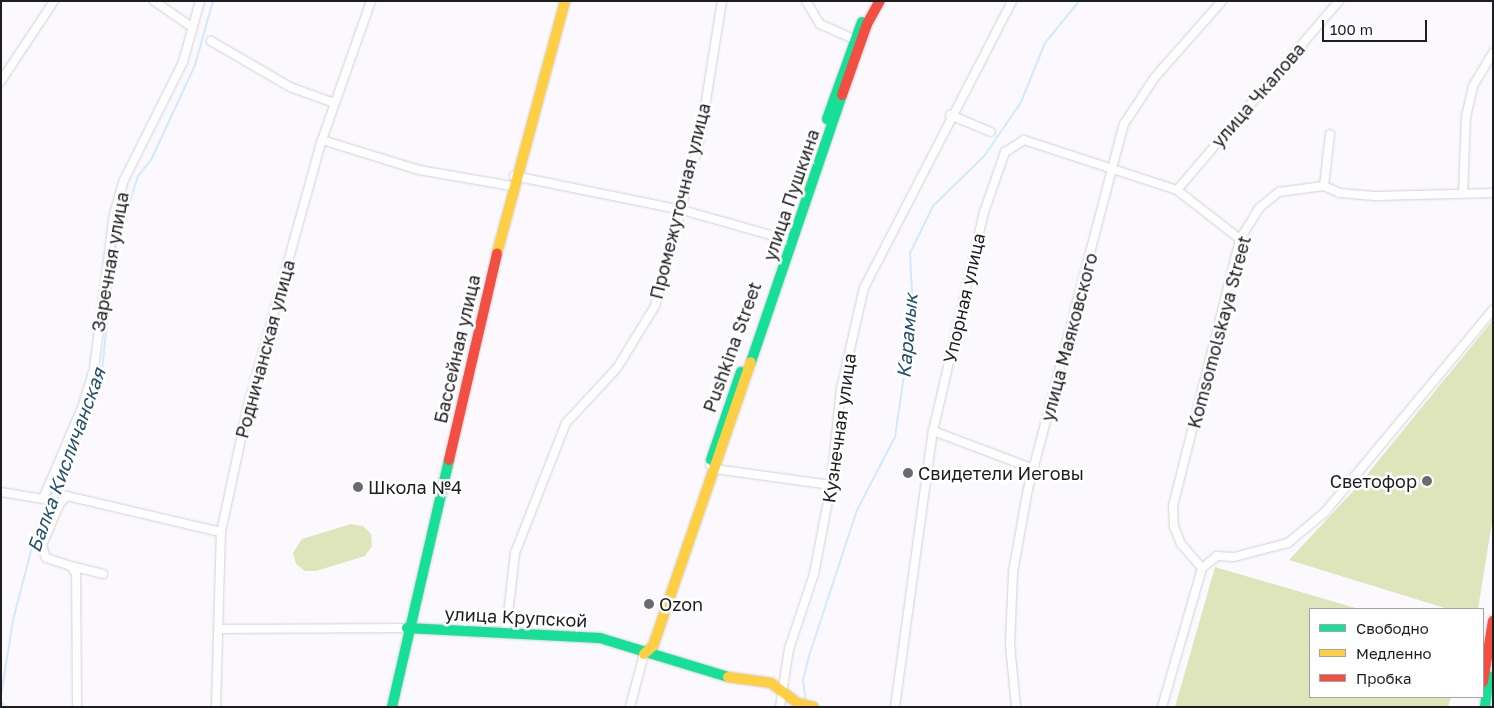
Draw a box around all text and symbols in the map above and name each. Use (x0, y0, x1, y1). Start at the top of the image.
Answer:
scale bar (1324, 10, 1429, 42)
text: 100 m (1330, 20, 1373, 38)
street label: улица Чкалова (1207, 38, 1309, 152)
street label: Промежуточная улица (645, 101, 715, 301)
street label: улица Пушкина (758, 126, 824, 264)
street label: Заречная улица (87, 190, 133, 334)
street label: Упорная улица (939, 231, 989, 365)
street label: Komsomolskaya Street (1183, 233, 1255, 431)
street label: улица Маяковского (1036, 250, 1102, 424)
street label: Родничанская улица (231, 257, 299, 441)
street label: Бассейная улица (429, 273, 485, 425)
street label: Pushkina Street (698, 279, 766, 415)
water label: Карамык (892, 293, 922, 379)
street label: Кузнечная улица (818, 352, 860, 504)
water label: Балка Кисличанская (22, 365, 110, 555)
place label: Свидетели Иеговы (918, 462, 1084, 484)
marker: Свидетели Иеговы (902, 467, 914, 479)
place label: Светофор (1330, 470, 1417, 492)
marker: Светофор (1421, 475, 1433, 487)
place label: Школа №4 (368, 476, 462, 498)
marker: Школа №4 (352, 481, 364, 493)
place label: Ozon (659, 593, 703, 615)
marker: Ozon (643, 598, 655, 610)
street label: улица Крупской (444, 602, 588, 632)
legend (1309, 608, 1484, 698)
text: Свободно (1356, 619, 1429, 637)
text: Медленно (1356, 644, 1432, 662)
text: Пробка (1356, 669, 1411, 687)

